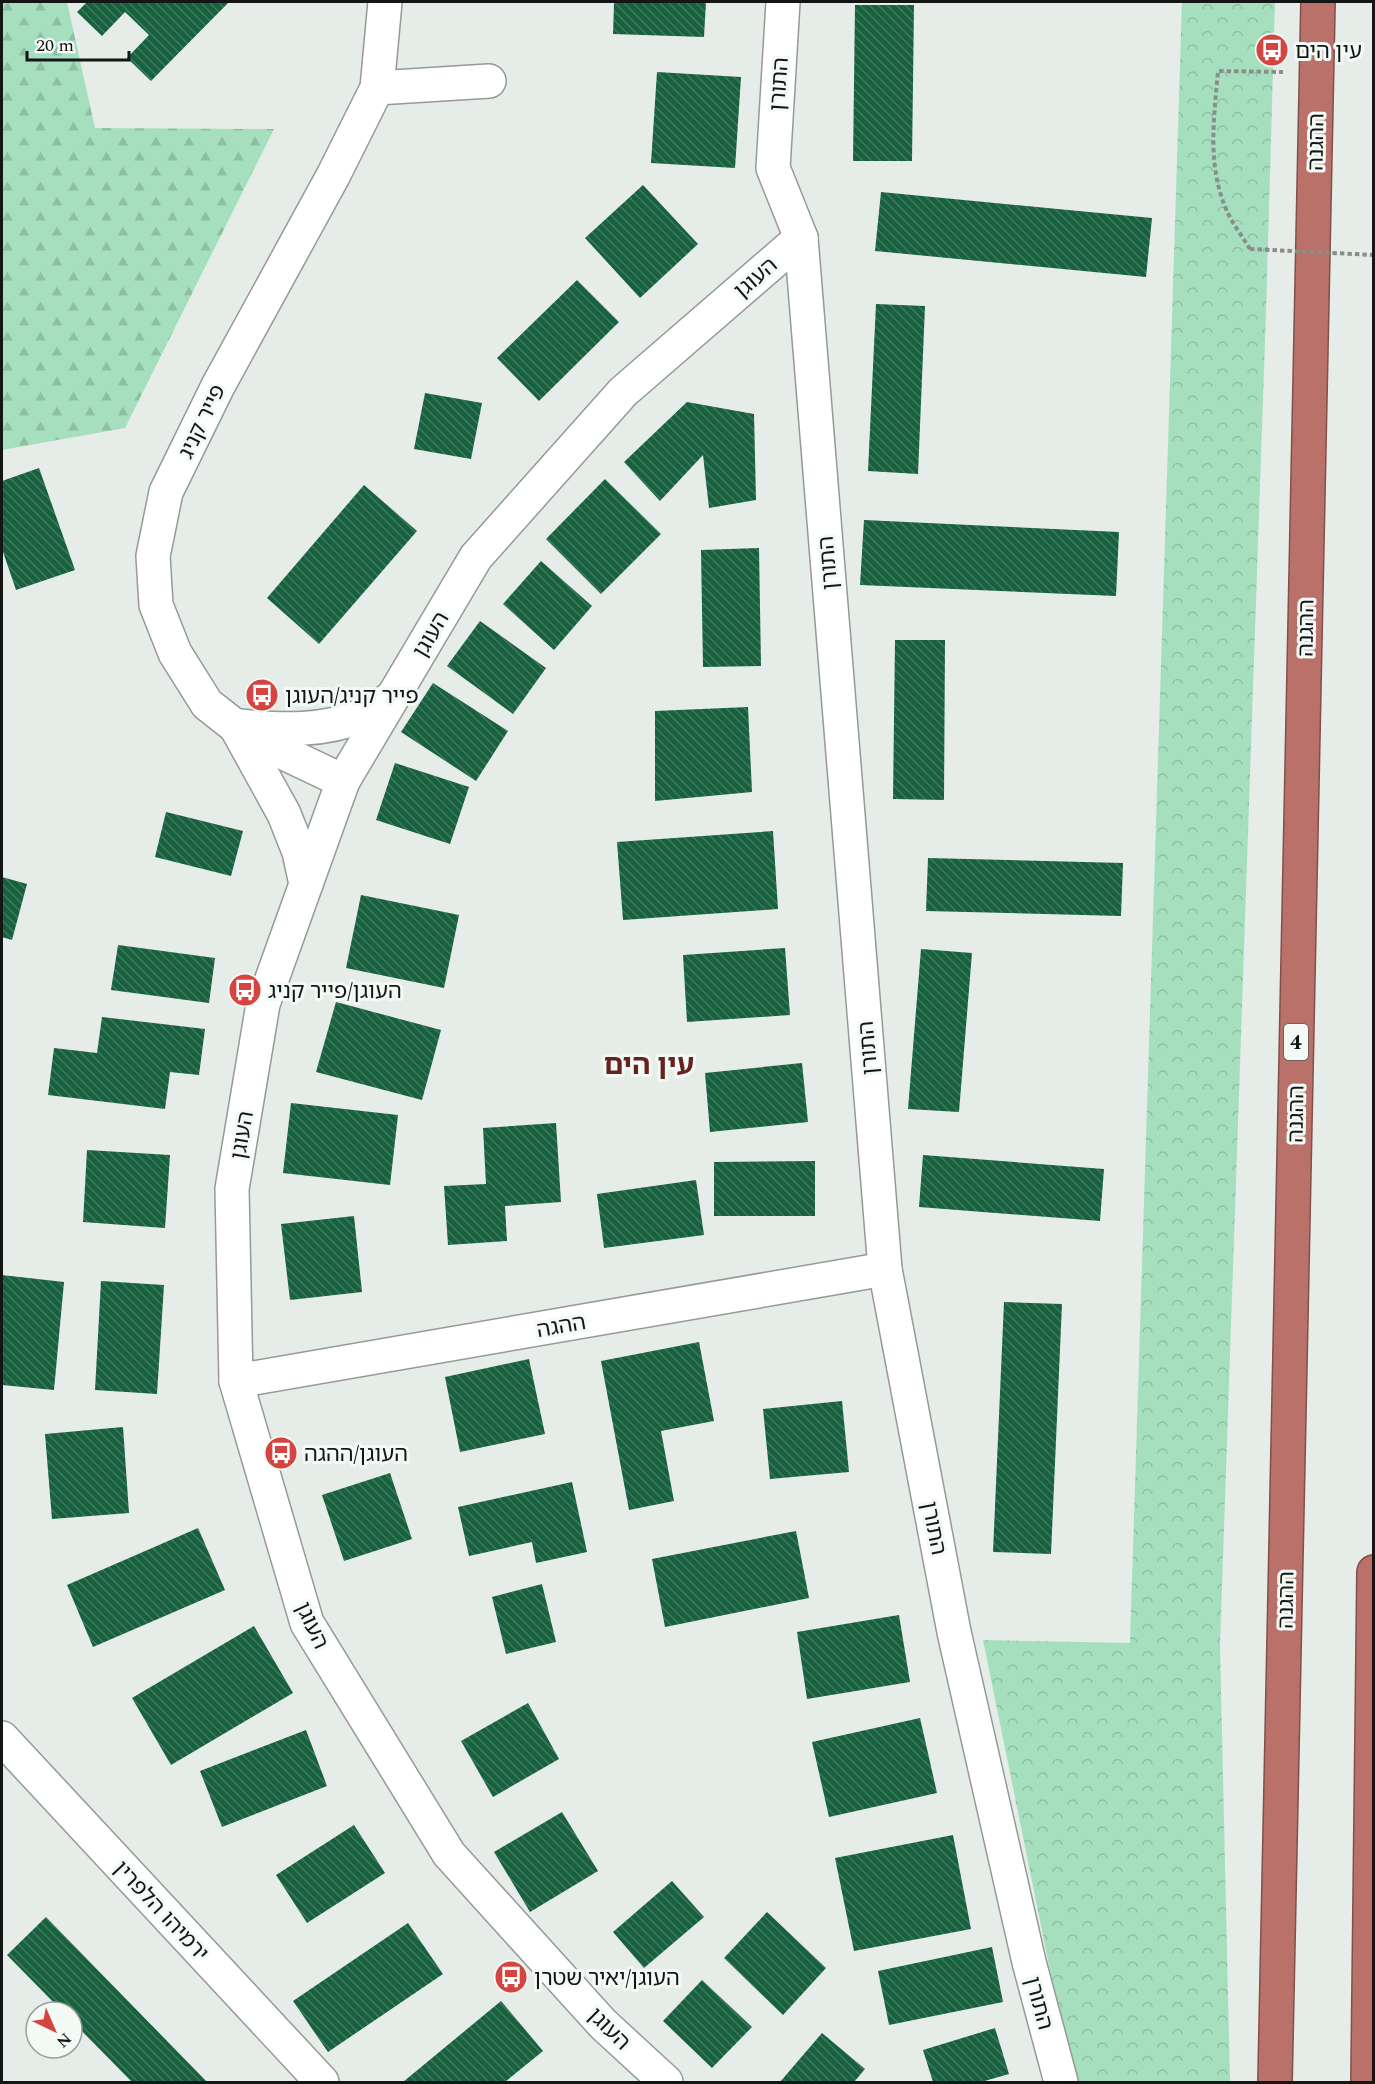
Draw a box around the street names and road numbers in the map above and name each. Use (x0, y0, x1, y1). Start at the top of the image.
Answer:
street label: התורן (761, 56, 798, 112)
street label: ההגנה (1299, 113, 1334, 171)
street label: העוגן (727, 250, 785, 307)
street label: פייר קניג (170, 379, 235, 465)
street label: התורן (810, 535, 847, 591)
street label: ההגנה (1289, 599, 1324, 657)
street label: העוגן (405, 605, 458, 664)
street label: התורן (850, 1020, 887, 1076)
road number: 4 (1284, 1024, 1308, 1060)
street label: ההגנה (1279, 1085, 1314, 1143)
street label: העוגן (222, 1108, 263, 1162)
street label: ההגה (534, 1306, 589, 1347)
street label: התורן (912, 1499, 955, 1558)
street label: ההגנה (1269, 1571, 1304, 1629)
street label: העוגן (286, 1596, 337, 1655)
street label: ירמיהו הלפרין (105, 1853, 216, 1969)
street label: התורן (1016, 1973, 1061, 2034)
street label: העוגן (580, 2000, 638, 2058)

